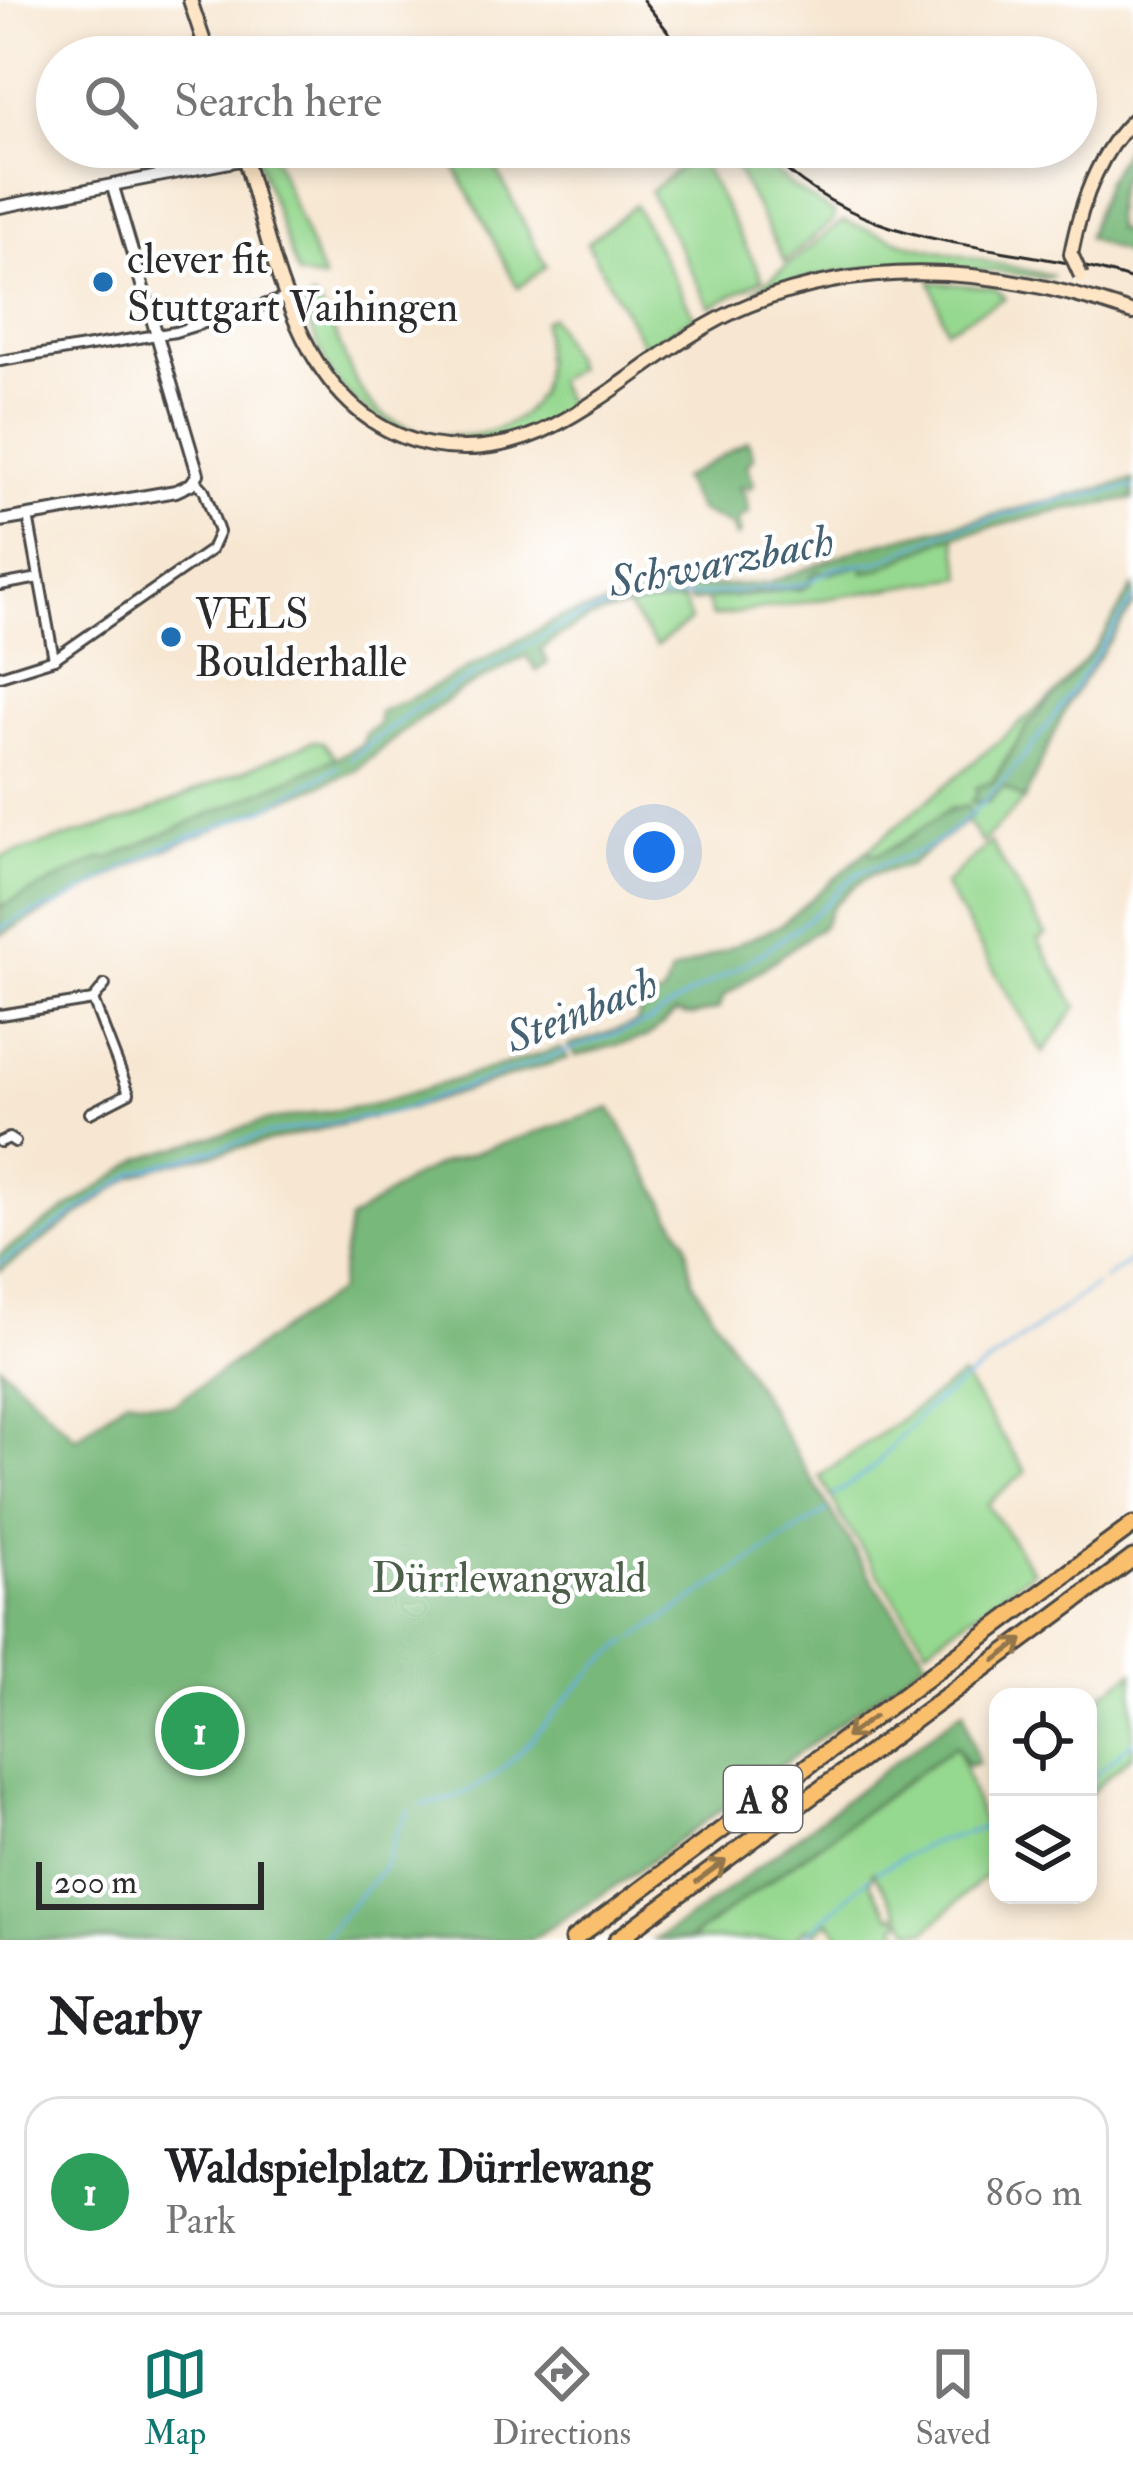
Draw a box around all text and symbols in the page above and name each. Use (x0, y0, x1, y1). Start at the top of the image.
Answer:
search box (36, 36, 1097, 168)
icon: search (78, 69, 144, 135)
text: Search here (174, 74, 382, 130)
place label: clever fit Stuttgart Vaihingen (127, 234, 458, 334)
marker: clever fit Stuttgart Vaihingen (90, 269, 116, 295)
water label: Schwarzbach (603, 513, 839, 611)
place label: VELS Boulderhalle (195, 589, 407, 689)
marker: VELS Boulderhalle (158, 624, 184, 650)
your location (624, 822, 684, 882)
water label: Steinbach (497, 955, 666, 1067)
park label: Dürrlewangwald (372, 1553, 647, 1605)
one-way arrow (992, 1637, 1025, 1663)
pin: 1 (161, 1686, 239, 1776)
map controls (989, 1688, 1097, 1904)
button: locate (989, 1688, 1097, 1796)
one-way arrow (844, 1714, 877, 1740)
road number: A 8 (724, 1766, 802, 1832)
button: layers (989, 1796, 1097, 1904)
scale bar (36, 1856, 264, 1909)
one-way arrow (695, 1859, 727, 1885)
text: 200 m (54, 1862, 137, 1903)
text: Nearby (48, 1986, 201, 2050)
text: Waldspielplatz Dürrlewang (165, 2140, 652, 2196)
text: 1 (83, 2168, 97, 2217)
text: 860 m (986, 2168, 1082, 2217)
text: Park (165, 2196, 236, 2245)
tab: Map (142, 2341, 208, 2454)
tab: Directions (493, 2341, 631, 2454)
tab: Saved (915, 2341, 991, 2454)

